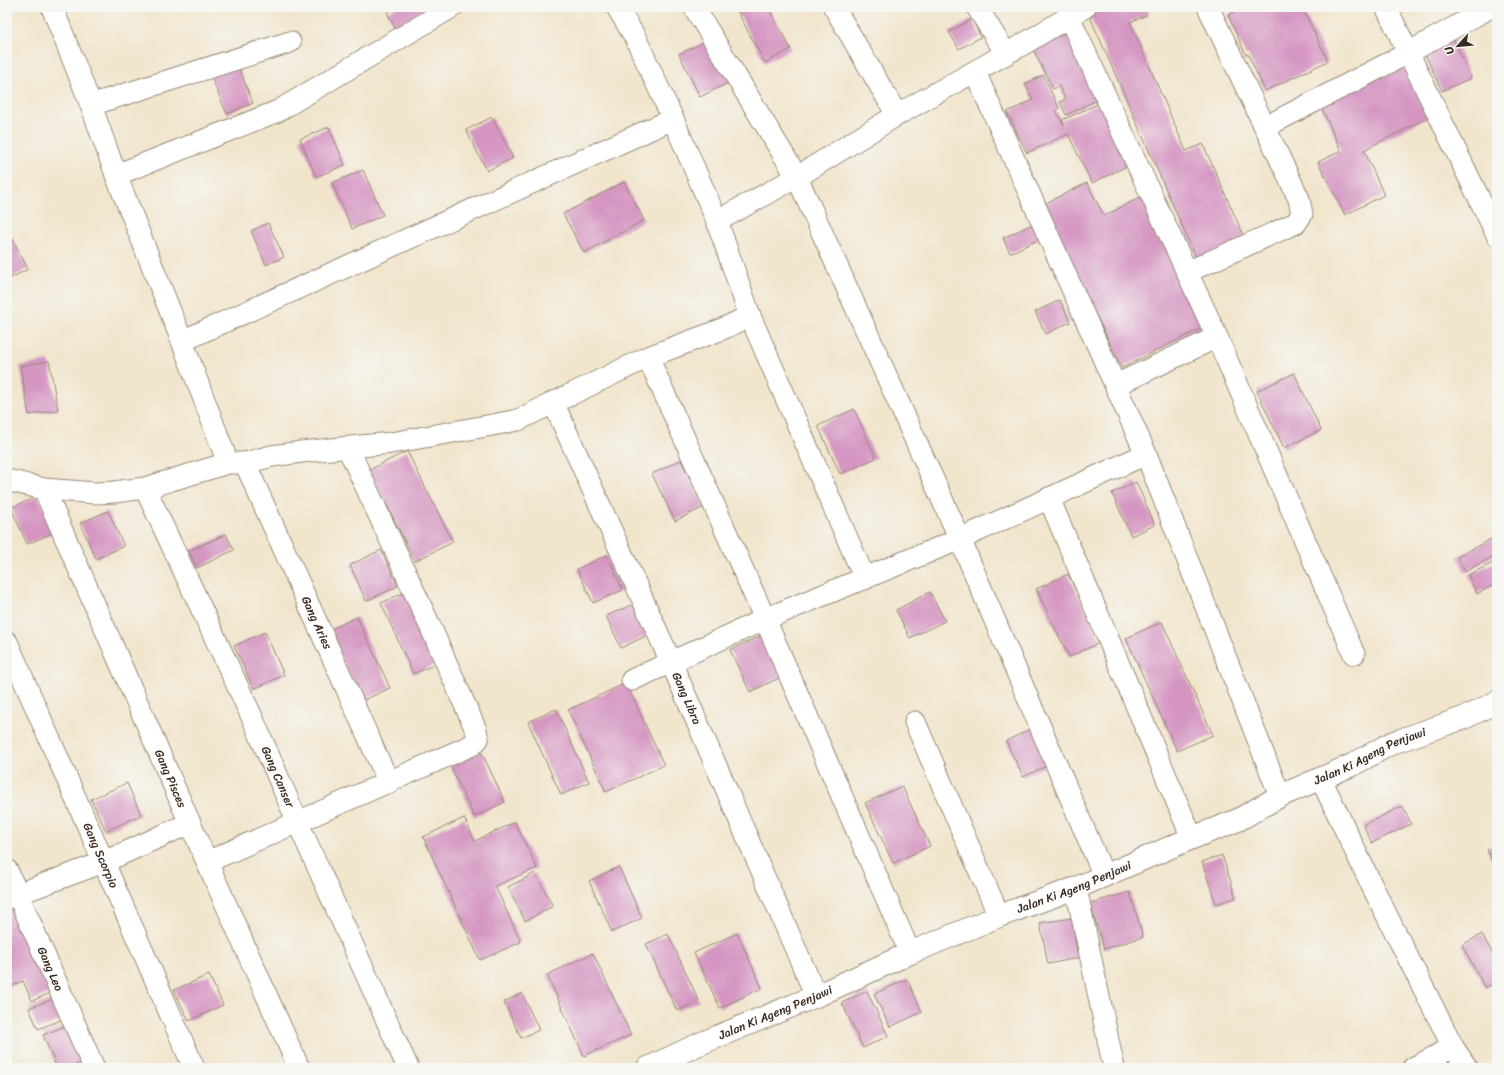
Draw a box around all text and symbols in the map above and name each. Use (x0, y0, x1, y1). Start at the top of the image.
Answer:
north arrow (1438, 26, 1478, 66)
text: U (1439, 42, 1460, 58)
street label: Gang Aries (295, 592, 339, 653)
street label: Gang Libra (666, 668, 708, 728)
street label: Jalan Ki Ageng Penjawi (1309, 721, 1430, 792)
street label: Gang Canser (255, 742, 302, 812)
street label: Gang Pisces (148, 746, 193, 812)
street label: Gang Scorpio (77, 819, 125, 892)
street label: Jalan Ki Ageng Penjawi (1013, 854, 1136, 920)
street label: Gang Leo (31, 943, 70, 995)
street label: Jalan Ki Ageng Penjawi (714, 979, 837, 1046)

